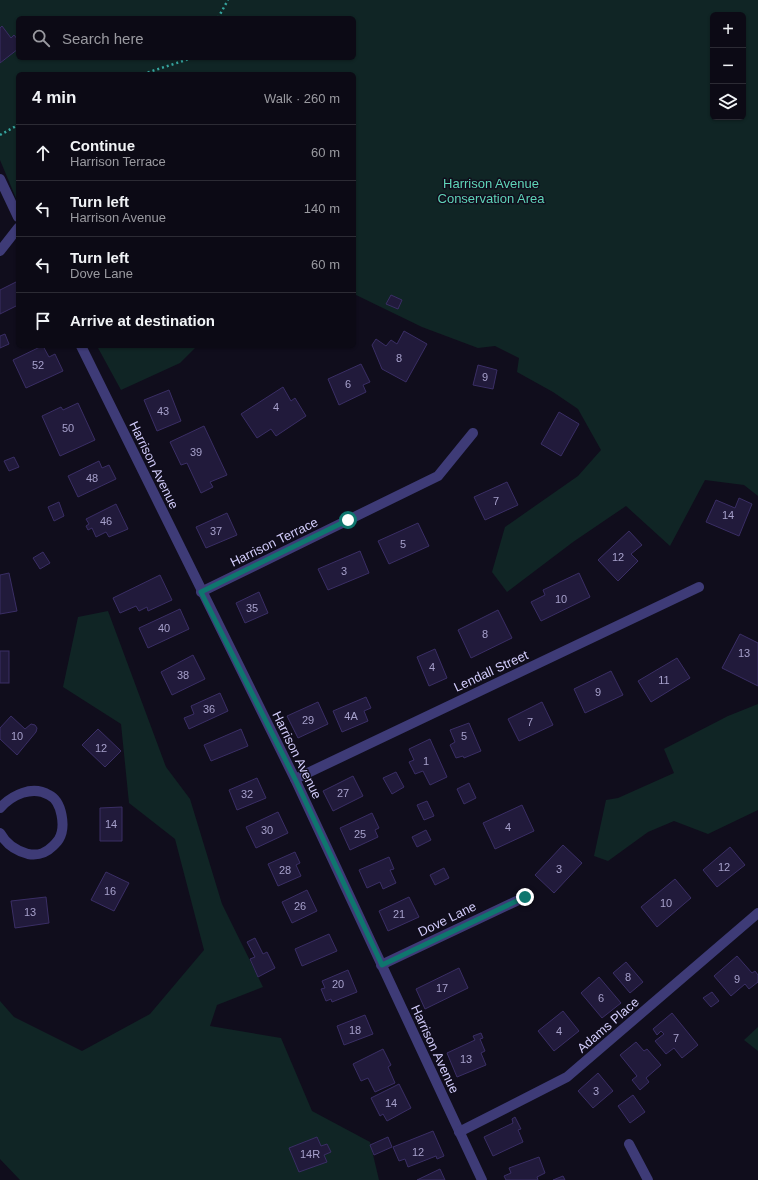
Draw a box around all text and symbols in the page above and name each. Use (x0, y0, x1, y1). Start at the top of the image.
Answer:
map controls (710, 12, 746, 120)
button: + (710, 12, 746, 48)
search box (16, 16, 356, 60)
icon: search (30, 27, 52, 49)
text: Search here (62, 30, 144, 47)
button: − (710, 48, 746, 84)
button: layers (710, 84, 746, 120)
text: 4 min (32, 88, 76, 107)
text: Walk · 260 m (264, 91, 340, 106)
text: Continue (70, 137, 135, 154)
icon: ahead (32, 142, 54, 164)
text: 60 m (311, 145, 340, 160)
text: Harrison Terrace (70, 154, 166, 169)
park label: Harrison Avenue Conservation Area (438, 176, 545, 206)
text: Turn left (70, 193, 129, 210)
icon: left (32, 198, 54, 220)
text: 140 m (304, 201, 340, 216)
text: Harrison Avenue (70, 210, 166, 225)
text: Turn left (70, 249, 129, 266)
icon: left (32, 254, 54, 276)
text: 60 m (311, 257, 340, 272)
text: Dove Lane (70, 266, 133, 281)
icon: arrive (32, 310, 54, 332)
text: Arrive at destination (70, 312, 215, 329)
house number: 8 (396, 352, 402, 364)
house number: 52 (32, 359, 44, 371)
house number: 9 (482, 371, 488, 383)
house number: 6 (345, 378, 351, 390)
house number: 4 (273, 401, 279, 413)
house number: 43 (157, 405, 169, 417)
street label: Harrison Avenue (126, 419, 182, 511)
house number: 50 (62, 422, 74, 434)
house number: 39 (190, 446, 202, 458)
house number: 48 (86, 472, 98, 484)
house number: 7 (493, 495, 499, 507)
house number: 14 (722, 509, 734, 521)
route start (339, 511, 357, 529)
street label: Harrison Terrace (228, 514, 320, 570)
house number: 46 (100, 515, 112, 527)
house number: 37 (210, 525, 222, 537)
house number: 5 (400, 538, 406, 550)
house number: 12 (612, 551, 624, 563)
house number: 3 (341, 565, 347, 577)
house number: 10 (555, 593, 567, 605)
house number: 35 (246, 602, 258, 614)
house number: 40 (158, 622, 170, 634)
house number: 8 (482, 628, 488, 640)
street label: Lendall Street (451, 647, 531, 695)
house number: 13 (738, 647, 750, 659)
house number: 4 (429, 661, 435, 673)
house number: 38 (177, 669, 189, 681)
house number: 11 (658, 674, 670, 686)
house number: 9 (595, 686, 601, 698)
house number: 36 (203, 703, 215, 715)
street label: Harrison Avenue (269, 709, 325, 801)
house number: 4A (344, 710, 358, 722)
house number: 29 (302, 714, 314, 726)
house number: 7 (527, 716, 533, 728)
house number: 10 (11, 730, 23, 742)
house number: 5 (461, 730, 467, 742)
house number: 12 (95, 742, 107, 754)
house number: 1 (423, 755, 429, 767)
house number: 27 (337, 787, 349, 799)
house number: 32 (241, 788, 253, 800)
house number: 14 (105, 818, 117, 830)
house number: 4 (505, 821, 511, 833)
house number: 30 (261, 824, 273, 836)
house number: 25 (354, 828, 366, 840)
house number: 12 (718, 861, 730, 873)
house number: 3 (556, 863, 562, 875)
house number: 28 (279, 864, 291, 876)
house number: 16 (104, 885, 116, 897)
route end (516, 888, 534, 906)
house number: 10 (660, 897, 672, 909)
street label: Dove Lane (415, 898, 479, 940)
house number: 26 (294, 900, 306, 912)
house number: 13 (24, 906, 36, 918)
house number: 21 (393, 908, 405, 920)
house number: 8 (625, 971, 631, 983)
house number: 9 (734, 973, 740, 985)
house number: 20 (332, 978, 344, 990)
house number: 17 (436, 982, 448, 994)
house number: 6 (598, 992, 604, 1004)
street label: Adams Place (574, 994, 642, 1056)
street label: Harrison Avenue (408, 1002, 462, 1096)
house number: 18 (349, 1024, 361, 1036)
house number: 4 (556, 1025, 562, 1037)
house number: 7 (673, 1032, 679, 1044)
house number: 13 (460, 1053, 472, 1065)
house number: 3 (593, 1085, 599, 1097)
house number: 14 (385, 1097, 397, 1109)
house number: 12 (412, 1146, 424, 1158)
house number: 14R (300, 1148, 320, 1160)

